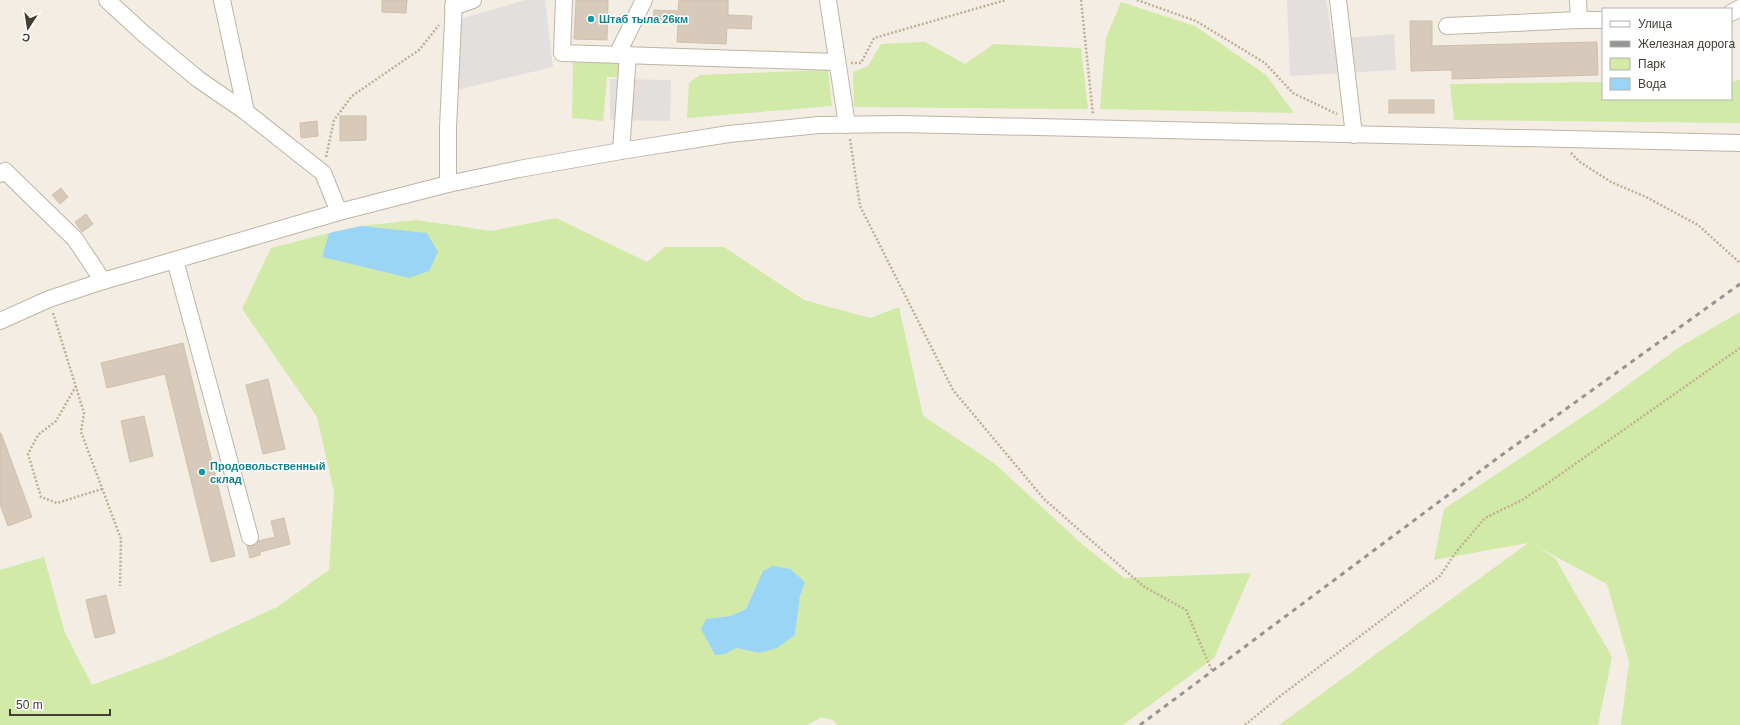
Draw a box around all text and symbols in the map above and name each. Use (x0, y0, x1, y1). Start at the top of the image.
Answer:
north arrow (8, 8, 48, 48)
legend (1602, 8, 1732, 100)
place label: Штаб тыла 26км (599, 13, 688, 25)
marker: Штаб тыла 26км (586, 14, 596, 24)
text: Улица (1638, 17, 1672, 31)
text: С (21, 31, 31, 44)
text: Железная дорога (1638, 37, 1735, 51)
text: Парк (1638, 57, 1666, 71)
text: Вода (1638, 77, 1666, 91)
place label: Продовольственный склад (210, 460, 325, 485)
marker: Продовольственный склад (197, 467, 207, 477)
scale bar (10, 691, 110, 717)
text: 50 m (16, 698, 43, 712)

